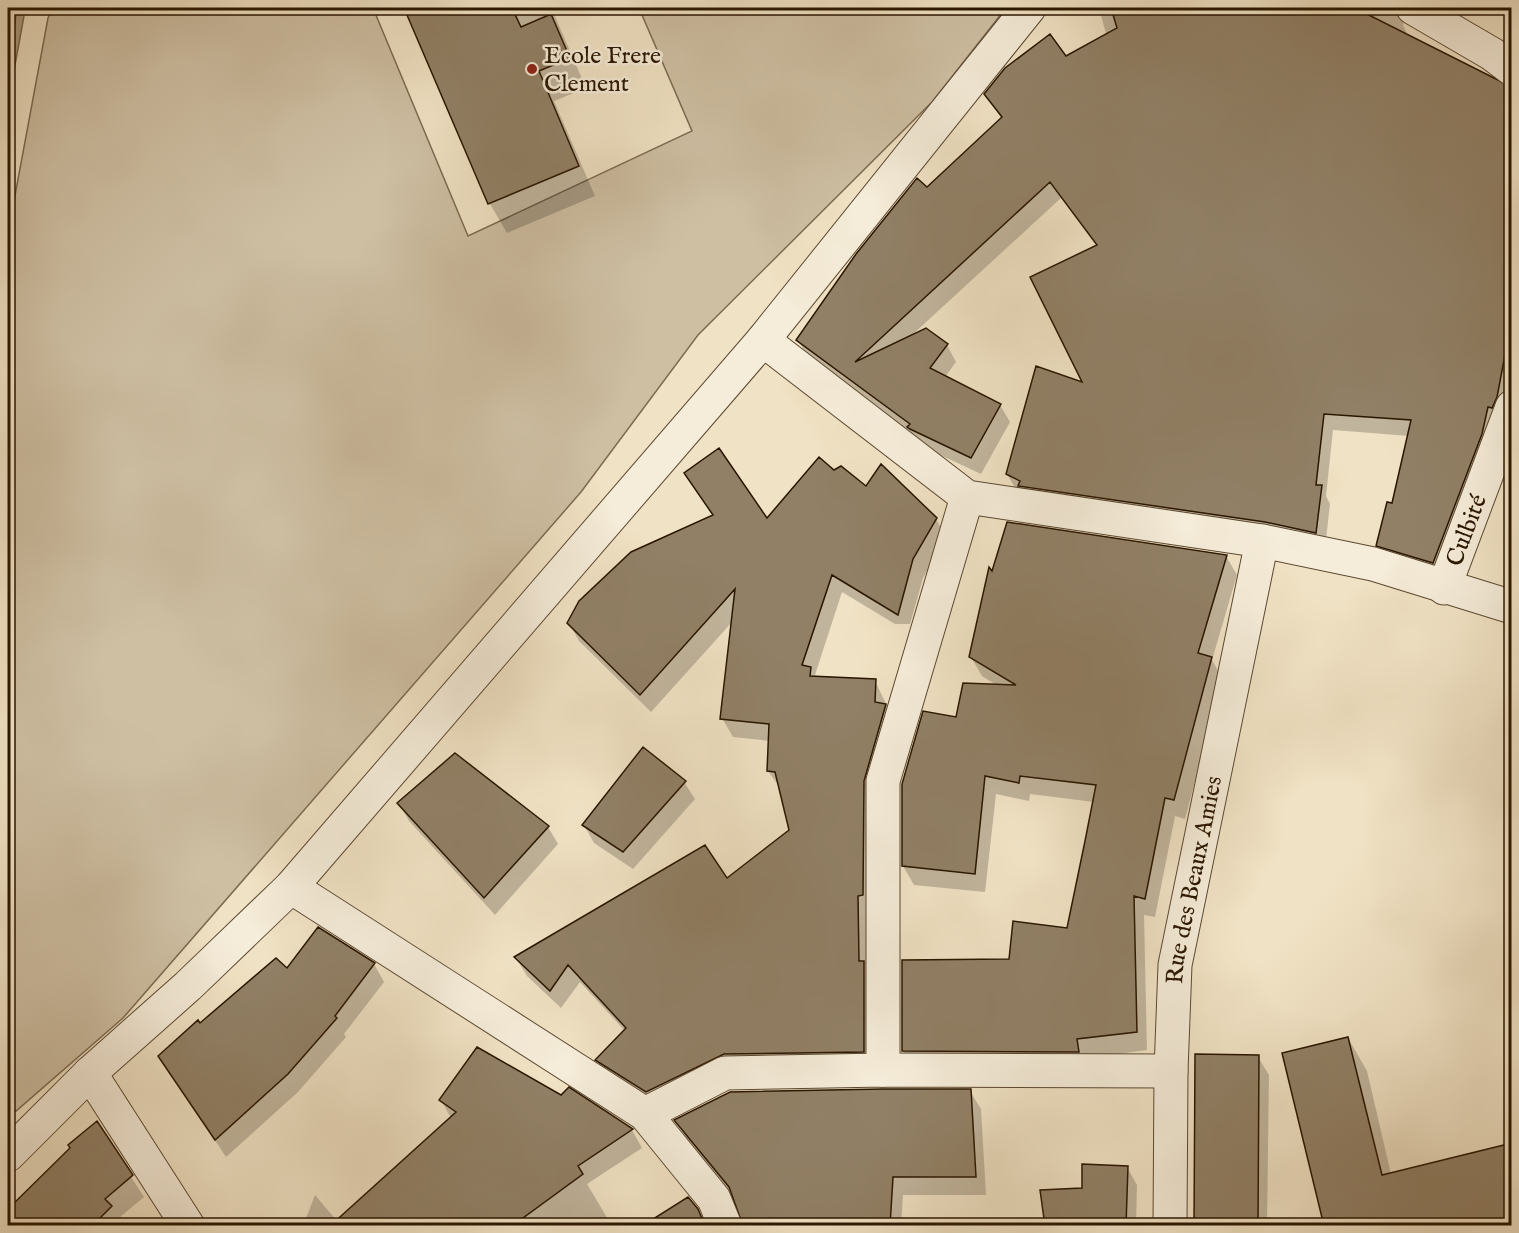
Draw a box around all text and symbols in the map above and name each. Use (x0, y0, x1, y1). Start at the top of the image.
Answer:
place label: Ecole Frere Clement (544, 41, 661, 100)
marker: Ecole Frere Clement (525, 62, 539, 76)
street label: Culbité (1440, 490, 1495, 571)
street label: Rue des Beaux Amies (1160, 773, 1230, 984)

